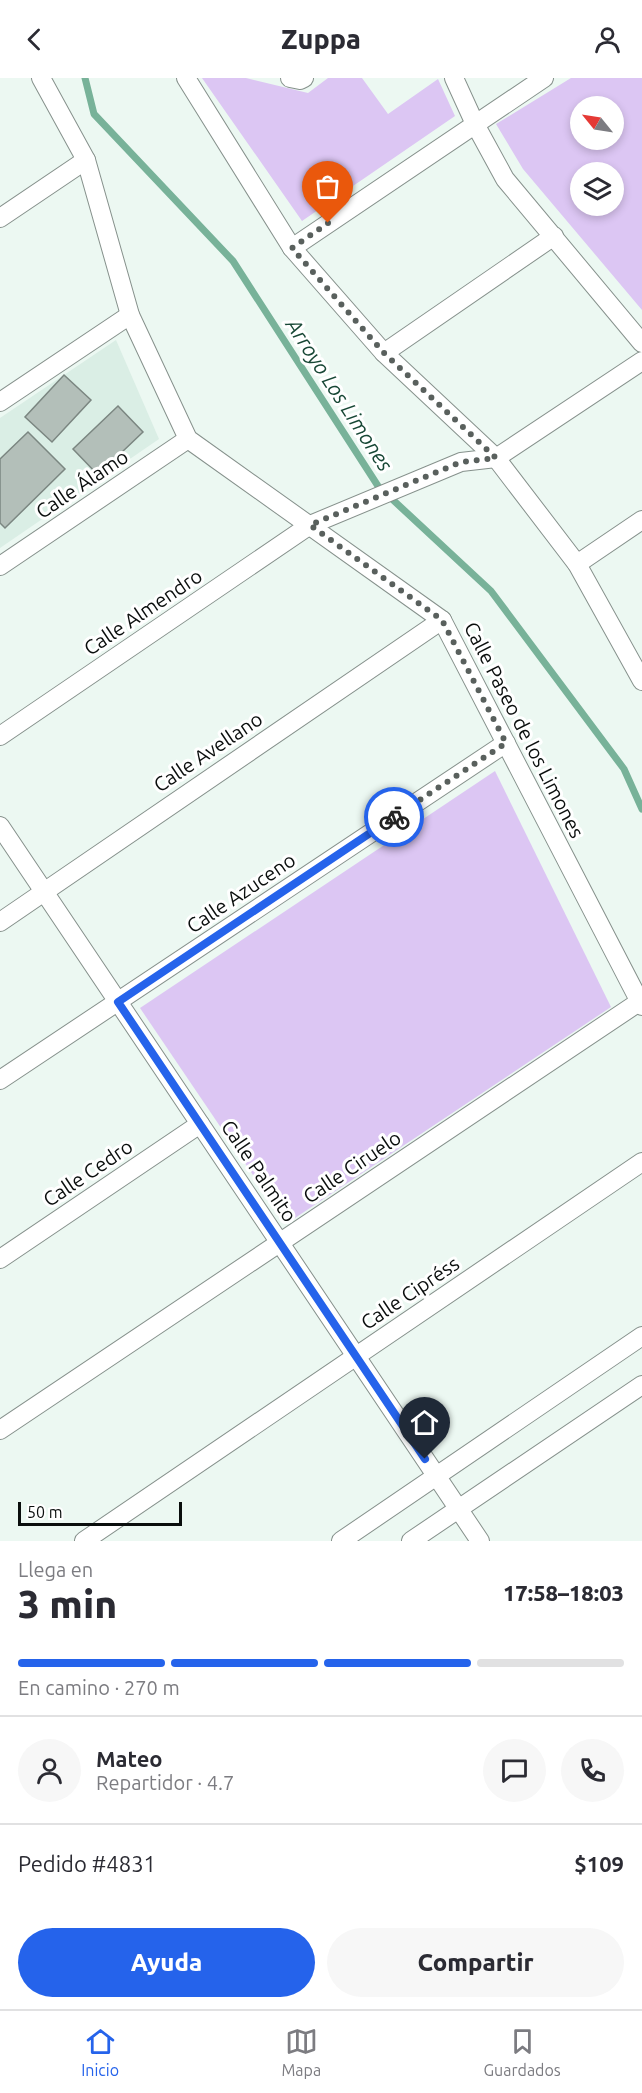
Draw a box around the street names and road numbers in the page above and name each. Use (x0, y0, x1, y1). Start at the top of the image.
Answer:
street label: Calle Álamo (31, 444, 132, 523)
street label: Calle Almendro (79, 564, 206, 660)
street label: Calle Paseo de los Limones (460, 618, 589, 842)
street label: Calle Avellano (149, 707, 266, 796)
street label: Calle Azuceno (182, 848, 299, 937)
street label: Calle Palmito (217, 1116, 302, 1226)
street label: Calle Ciruelo (299, 1126, 405, 1208)
street label: Calle Cedro (39, 1134, 137, 1211)
street label: Calle Cipréss (356, 1251, 463, 1334)

